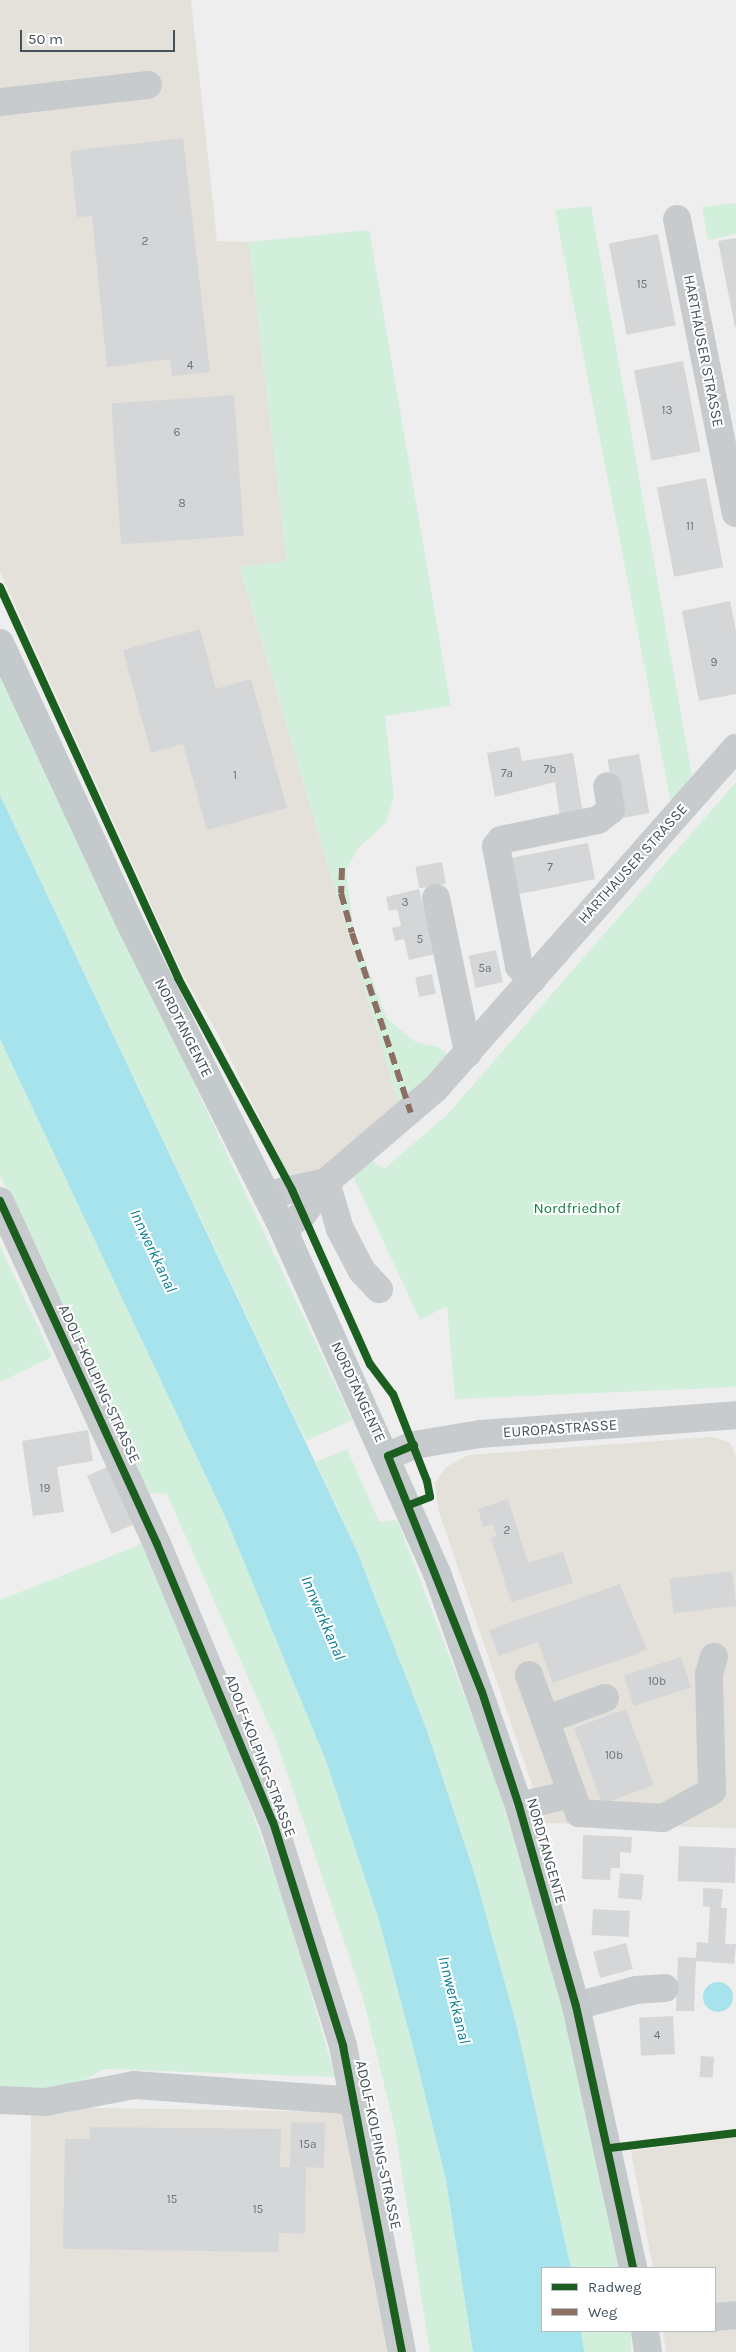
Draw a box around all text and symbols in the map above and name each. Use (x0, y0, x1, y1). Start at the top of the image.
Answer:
scale bar (22, 20, 178, 52)
text: 50 m (28, 30, 63, 48)
house number: 2 (142, 235, 148, 249)
street label: HARTHAUSER STRASSE (679, 273, 727, 429)
house number: 15 (637, 278, 647, 292)
house number: 4 (187, 359, 193, 373)
house number: 13 (661, 404, 673, 418)
house number: 6 (174, 426, 180, 440)
house number: 8 (178, 497, 186, 511)
house number: 11 (686, 520, 694, 534)
house number: 9 (711, 656, 717, 670)
house number: 7b (544, 763, 556, 777)
house number: 7a (501, 767, 513, 781)
house number: 1 (233, 769, 237, 783)
street label: HARTHAUSER STRASSE (574, 800, 692, 928)
house number: 7 (547, 861, 553, 875)
house number: 3 (401, 896, 409, 910)
house number: 5 (417, 933, 423, 947)
house number: 5a (478, 962, 492, 976)
street label: NORDTANGENTE (150, 975, 216, 1081)
park label: Nordfriedhof (534, 1200, 620, 1218)
water label: Innwerkkanal (125, 1206, 181, 1296)
street label: ADOLF-KOLPING-STRASSE (54, 1302, 144, 1466)
street label: NORDTANGENTE (327, 1339, 389, 1445)
street label: EUROPASTRASSE (502, 1416, 618, 1442)
house number: 19 (40, 1482, 50, 1496)
house number: 2 (504, 1524, 510, 1538)
water label: Innwerkkanal (297, 1573, 349, 1663)
street label: ADOLF-KOLPING-STRASSE (221, 1672, 299, 1840)
house number: 10b (648, 1675, 666, 1689)
house number: 10b (605, 1749, 623, 1763)
street label: NORDTANGENTE (522, 1796, 570, 1906)
water label: Innwerkkanal (434, 1954, 474, 2046)
house number: 4 (654, 2029, 660, 2043)
street label: ADOLF-KOLPING-STRASSE (351, 2059, 405, 2231)
house number: 15a (299, 2138, 317, 2152)
house number: 15 (167, 2193, 177, 2207)
house number: 15 (253, 2203, 263, 2217)
legend (541, 2267, 716, 2332)
text: Radweg (588, 2278, 641, 2296)
text: Weg (588, 2303, 617, 2321)

